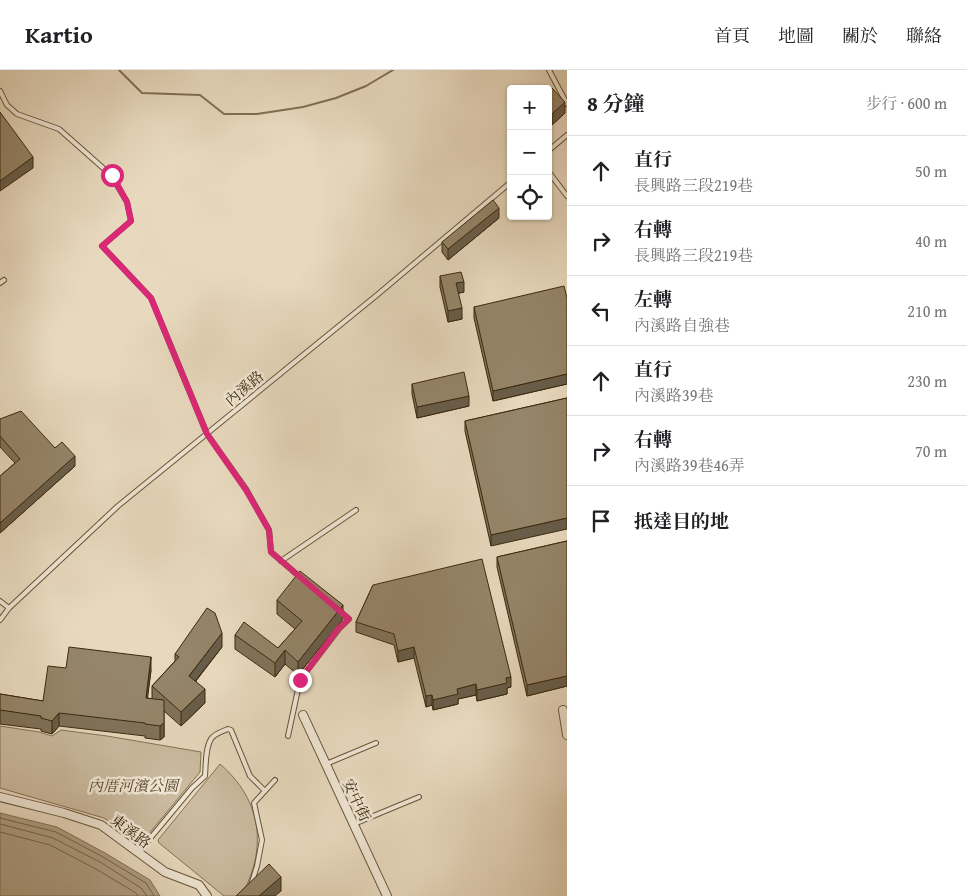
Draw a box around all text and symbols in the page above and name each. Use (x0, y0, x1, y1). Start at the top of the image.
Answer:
text: Kartio (25, 17, 93, 52)
text: 首頁 (714, 22, 750, 49)
text: 地圖 (778, 22, 814, 49)
text: 關於 (842, 22, 878, 49)
text: 聯絡 (906, 22, 942, 49)
map controls (507, 85, 552, 220)
button: + (507, 85, 552, 130)
text: 8 分鐘 (587, 88, 645, 119)
text: 步行 · 600 m (866, 91, 947, 115)
button: − (507, 130, 552, 175)
text: 直行 (634, 145, 672, 173)
icon: ahead (587, 157, 615, 185)
text: 50 m (915, 159, 947, 183)
route start (101, 164, 124, 187)
text: 長興路三段219巷 (634, 173, 753, 197)
button: locate (507, 175, 552, 220)
text: 右轉 (634, 215, 672, 243)
icon: right (587, 227, 615, 255)
text: 40 m (915, 229, 947, 253)
text: 長興路三段219巷 (634, 243, 753, 267)
text: 左轉 (634, 285, 672, 313)
icon: left (587, 297, 615, 325)
text: 210 m (907, 299, 947, 323)
text: 內溪路自強巷 (634, 313, 730, 337)
text: 直行 (634, 355, 672, 383)
street label: 內溪路 (220, 365, 268, 411)
icon: ahead (587, 367, 615, 395)
text: 230 m (907, 369, 947, 393)
text: 內溪路39巷 (634, 383, 713, 407)
text: 右轉 (634, 425, 672, 453)
icon: right (587, 437, 615, 465)
text: 70 m (915, 439, 947, 463)
text: 內溪路39巷46弄 (634, 453, 745, 477)
icon: arrive (587, 507, 615, 535)
text: 抵達目的地 (634, 507, 729, 535)
route end (289, 669, 312, 692)
park label: 內厝河濱公園 (88, 775, 180, 796)
street label: 安中街 (338, 775, 376, 825)
street label: 東溪路 (107, 809, 155, 853)

